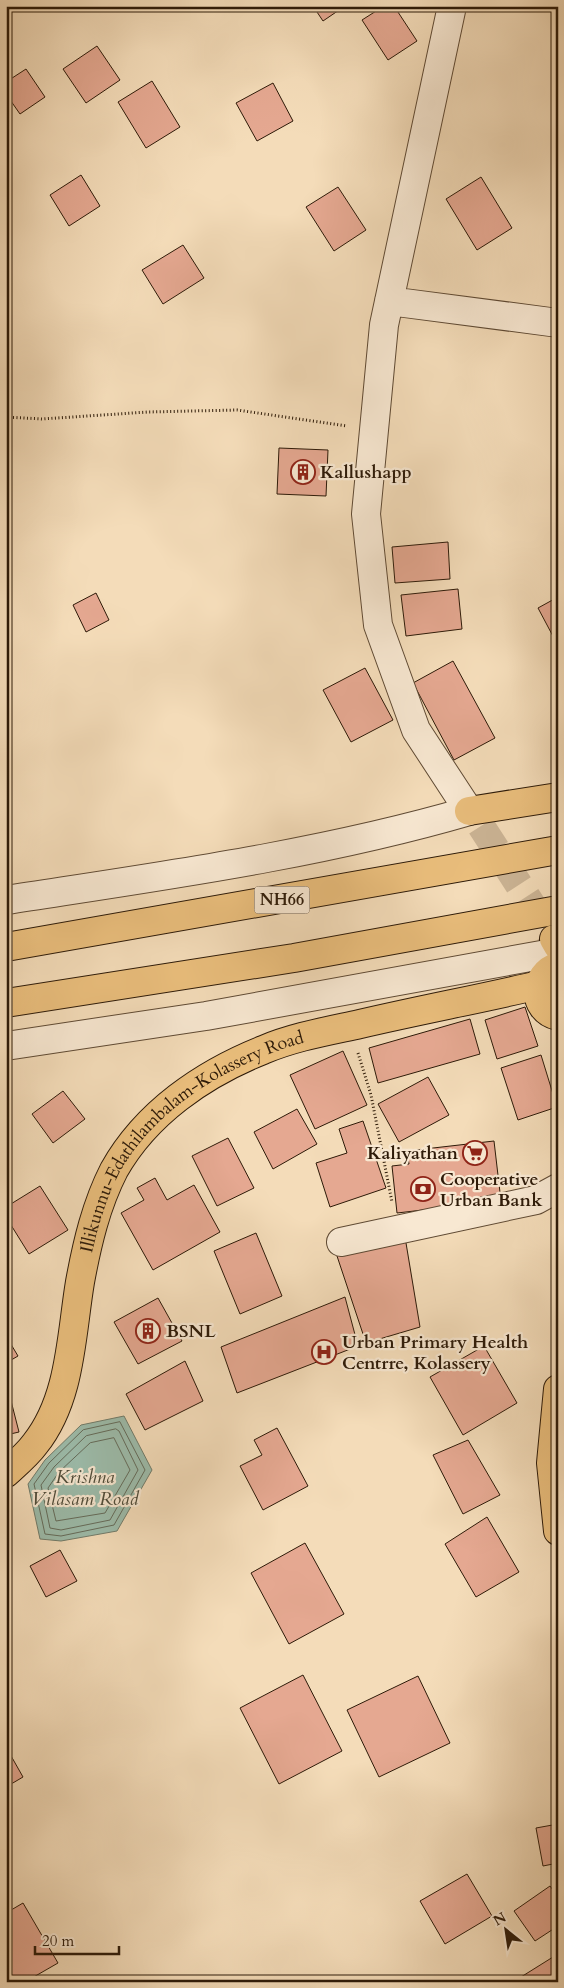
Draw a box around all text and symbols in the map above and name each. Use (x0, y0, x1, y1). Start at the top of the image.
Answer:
building icon: Kallushapp (290, 459, 316, 485)
place label: Kallushapp (320, 460, 412, 485)
road number: NH66 (254, 886, 310, 914)
street label: Illikunnu-Edathilambalam-Kolassery Road (74, 1024, 307, 1255)
supermarket icon: Kaliyathan (462, 1140, 488, 1166)
place label: Kaliyathan (367, 1141, 458, 1166)
place label: Cooperative Urban Bank (440, 1167, 543, 1213)
bank icon: Cooperative Urban Bank (410, 1176, 436, 1202)
building icon: BSNL (135, 1318, 161, 1344)
place label: BSNL (166, 1319, 216, 1344)
place label: Urban Primary Health Centrre, Kolassery (342, 1330, 528, 1376)
hospital icon: Urban Primary Health Centrre, Kolassery (311, 1339, 337, 1365)
water label: Krishna Vilasam Road (31, 1464, 140, 1512)
north arrow (482, 1906, 532, 1956)
text: N (490, 1908, 510, 1930)
scale bar (35, 1923, 119, 1955)
text: 20 m (42, 1931, 74, 1951)

